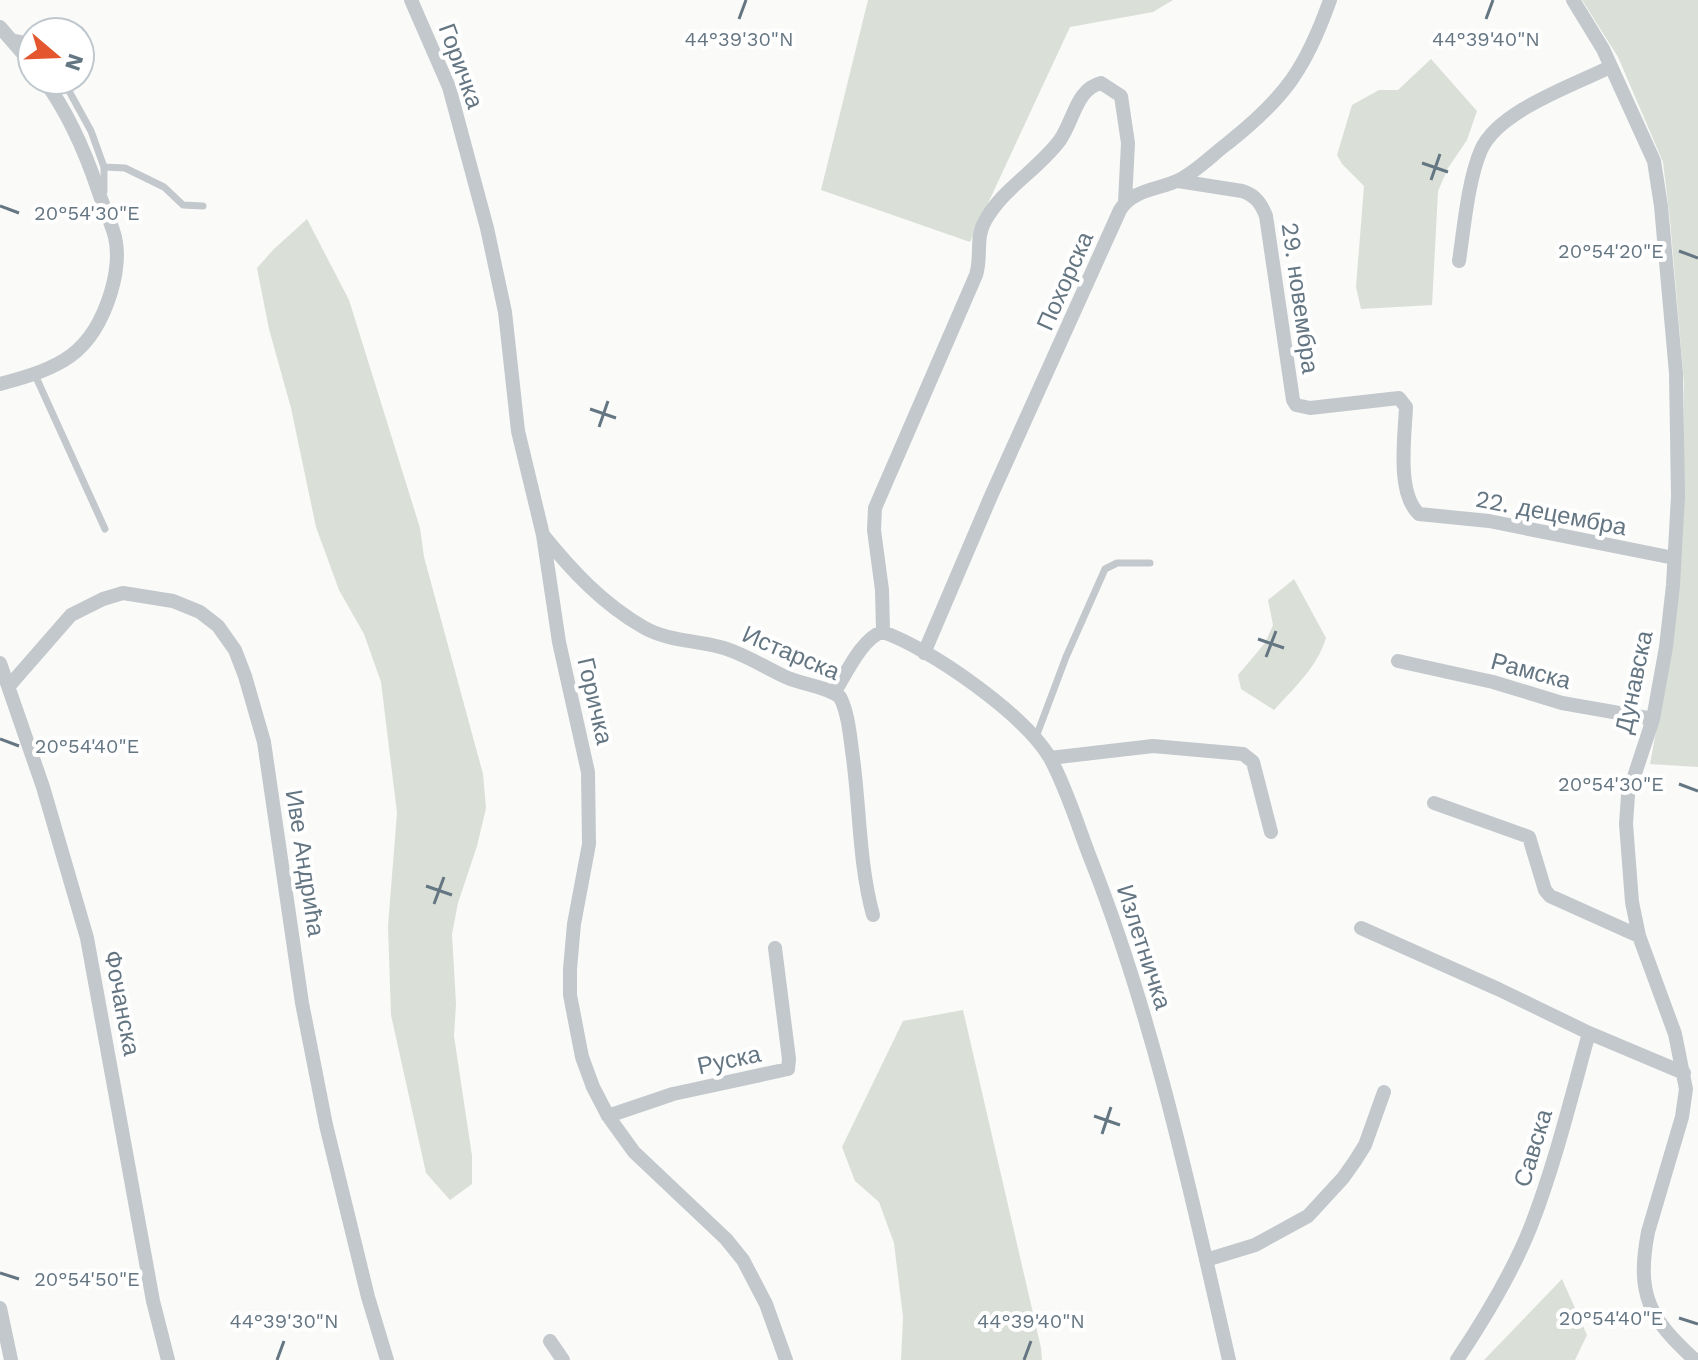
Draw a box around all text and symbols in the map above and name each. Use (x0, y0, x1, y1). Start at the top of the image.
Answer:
north arrow (16, 16, 96, 96)
street label: Горичка (433, 20, 489, 113)
text: 44°39'30"N (684, 27, 794, 51)
text: 44°39'40"N (1432, 27, 1540, 51)
text: N (60, 51, 89, 74)
text: 20°54'30"E (34, 201, 140, 225)
street label: 29. новембра (1276, 221, 1325, 376)
street label: Похорска (1031, 227, 1099, 335)
text: 20°54'20"E (1558, 239, 1664, 263)
street label: 22. децембра (1473, 485, 1630, 542)
street label: Истарска (738, 620, 844, 686)
street label: Дунавска (1609, 627, 1659, 736)
street label: Рамска (1488, 647, 1575, 695)
street label: Горичка (571, 655, 619, 748)
text: 20°54'40"E (35, 734, 139, 758)
text: 20°54'30"E (1558, 772, 1664, 796)
street label: Иве Андрића (280, 788, 331, 939)
street label: Излетничка (1111, 881, 1177, 1013)
street label: Фочанска (98, 948, 146, 1059)
street label: Руска (695, 1040, 764, 1080)
street label: Савска (1508, 1105, 1558, 1190)
text: 20°54'50"E (34, 1267, 140, 1291)
text: 20°54'40"E (1559, 1306, 1663, 1330)
text: 44°39'30"N (229, 1309, 339, 1333)
text: 44°39'40"N (977, 1309, 1085, 1333)

